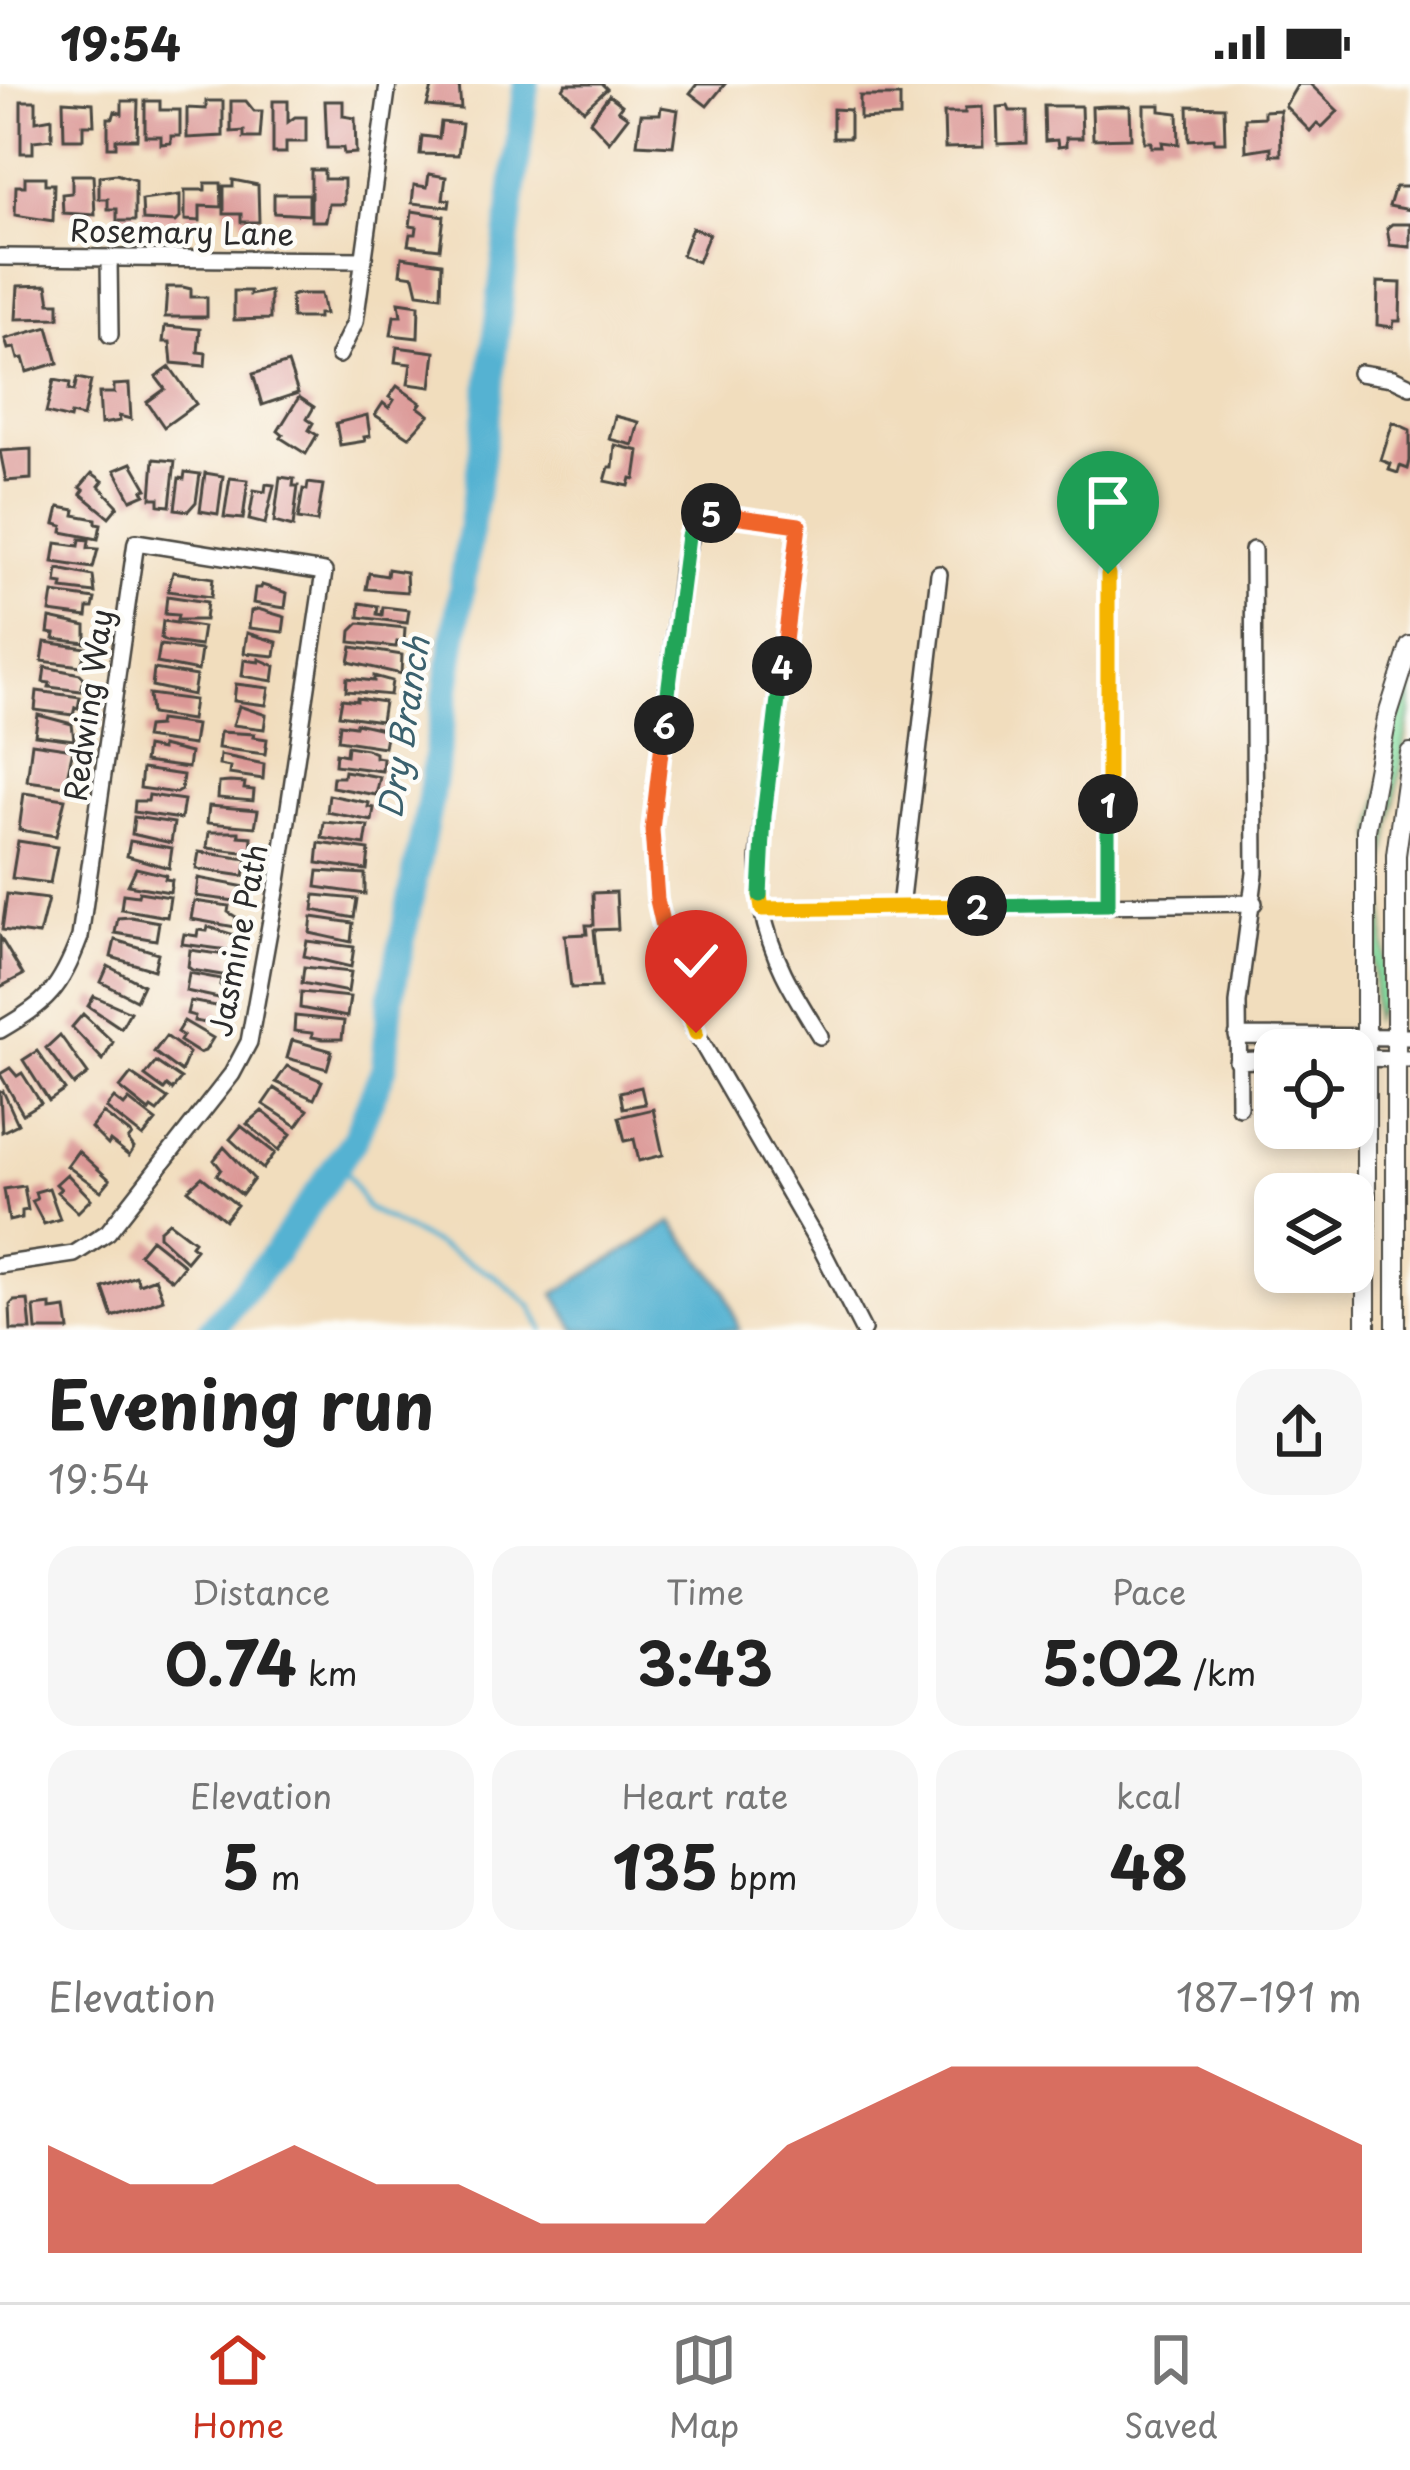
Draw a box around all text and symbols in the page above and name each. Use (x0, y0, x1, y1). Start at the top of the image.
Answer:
text: 19:54 (60, 8, 181, 76)
street label: Rosemary Lane (69, 207, 295, 255)
pin (1057, 451, 1159, 574)
icon: arrive (1075, 469, 1141, 535)
pin: 5 (681, 483, 741, 543)
text: 5 (700, 488, 722, 538)
street label: Redwing Way (51, 606, 123, 804)
water label: Dry Branch (363, 632, 441, 821)
pin: 4 (752, 636, 812, 696)
text: 4 (771, 641, 793, 691)
pin: 6 (634, 695, 694, 755)
text: 6 (652, 700, 676, 750)
pin: 1 (1078, 774, 1138, 834)
text: 1 (1100, 779, 1116, 829)
street label: Jasmine Path (196, 840, 278, 1040)
pin: 2 (947, 876, 1007, 936)
text: 2 (965, 881, 989, 931)
pin (645, 910, 747, 1033)
icon: check (663, 928, 729, 994)
map controls (1254, 1029, 1374, 1293)
button: locate (1254, 1029, 1374, 1149)
button: layers (1254, 1173, 1374, 1293)
text: Evening run (48, 1353, 434, 1452)
button: share (1236, 1369, 1362, 1495)
text: 19:54 (48, 1448, 150, 1507)
text: Distance (192, 1566, 330, 1616)
text: Time (666, 1566, 744, 1616)
text: Pace (1112, 1566, 1186, 1616)
text: 0.74 (165, 1616, 297, 1706)
text: 3:43 (637, 1616, 773, 1706)
text: 5:02 (1042, 1616, 1183, 1706)
text: km (297, 1647, 357, 1697)
text: /km (1183, 1647, 1256, 1697)
text: Elevation (190, 1770, 332, 1820)
text: Heart rate (622, 1770, 788, 1820)
text: kcal (1116, 1770, 1182, 1820)
text: 5 (221, 1820, 260, 1910)
text: 135 (612, 1820, 718, 1910)
text: 48 (1110, 1820, 1188, 1910)
text: m (260, 1851, 301, 1901)
text: bpm (718, 1851, 798, 1901)
text: Elevation (48, 1966, 216, 2025)
text: 187–191 m (1176, 1966, 1362, 2025)
tab: Home (192, 2327, 284, 2449)
tab: Map (669, 2327, 739, 2449)
tab: Saved (1124, 2327, 1218, 2449)

